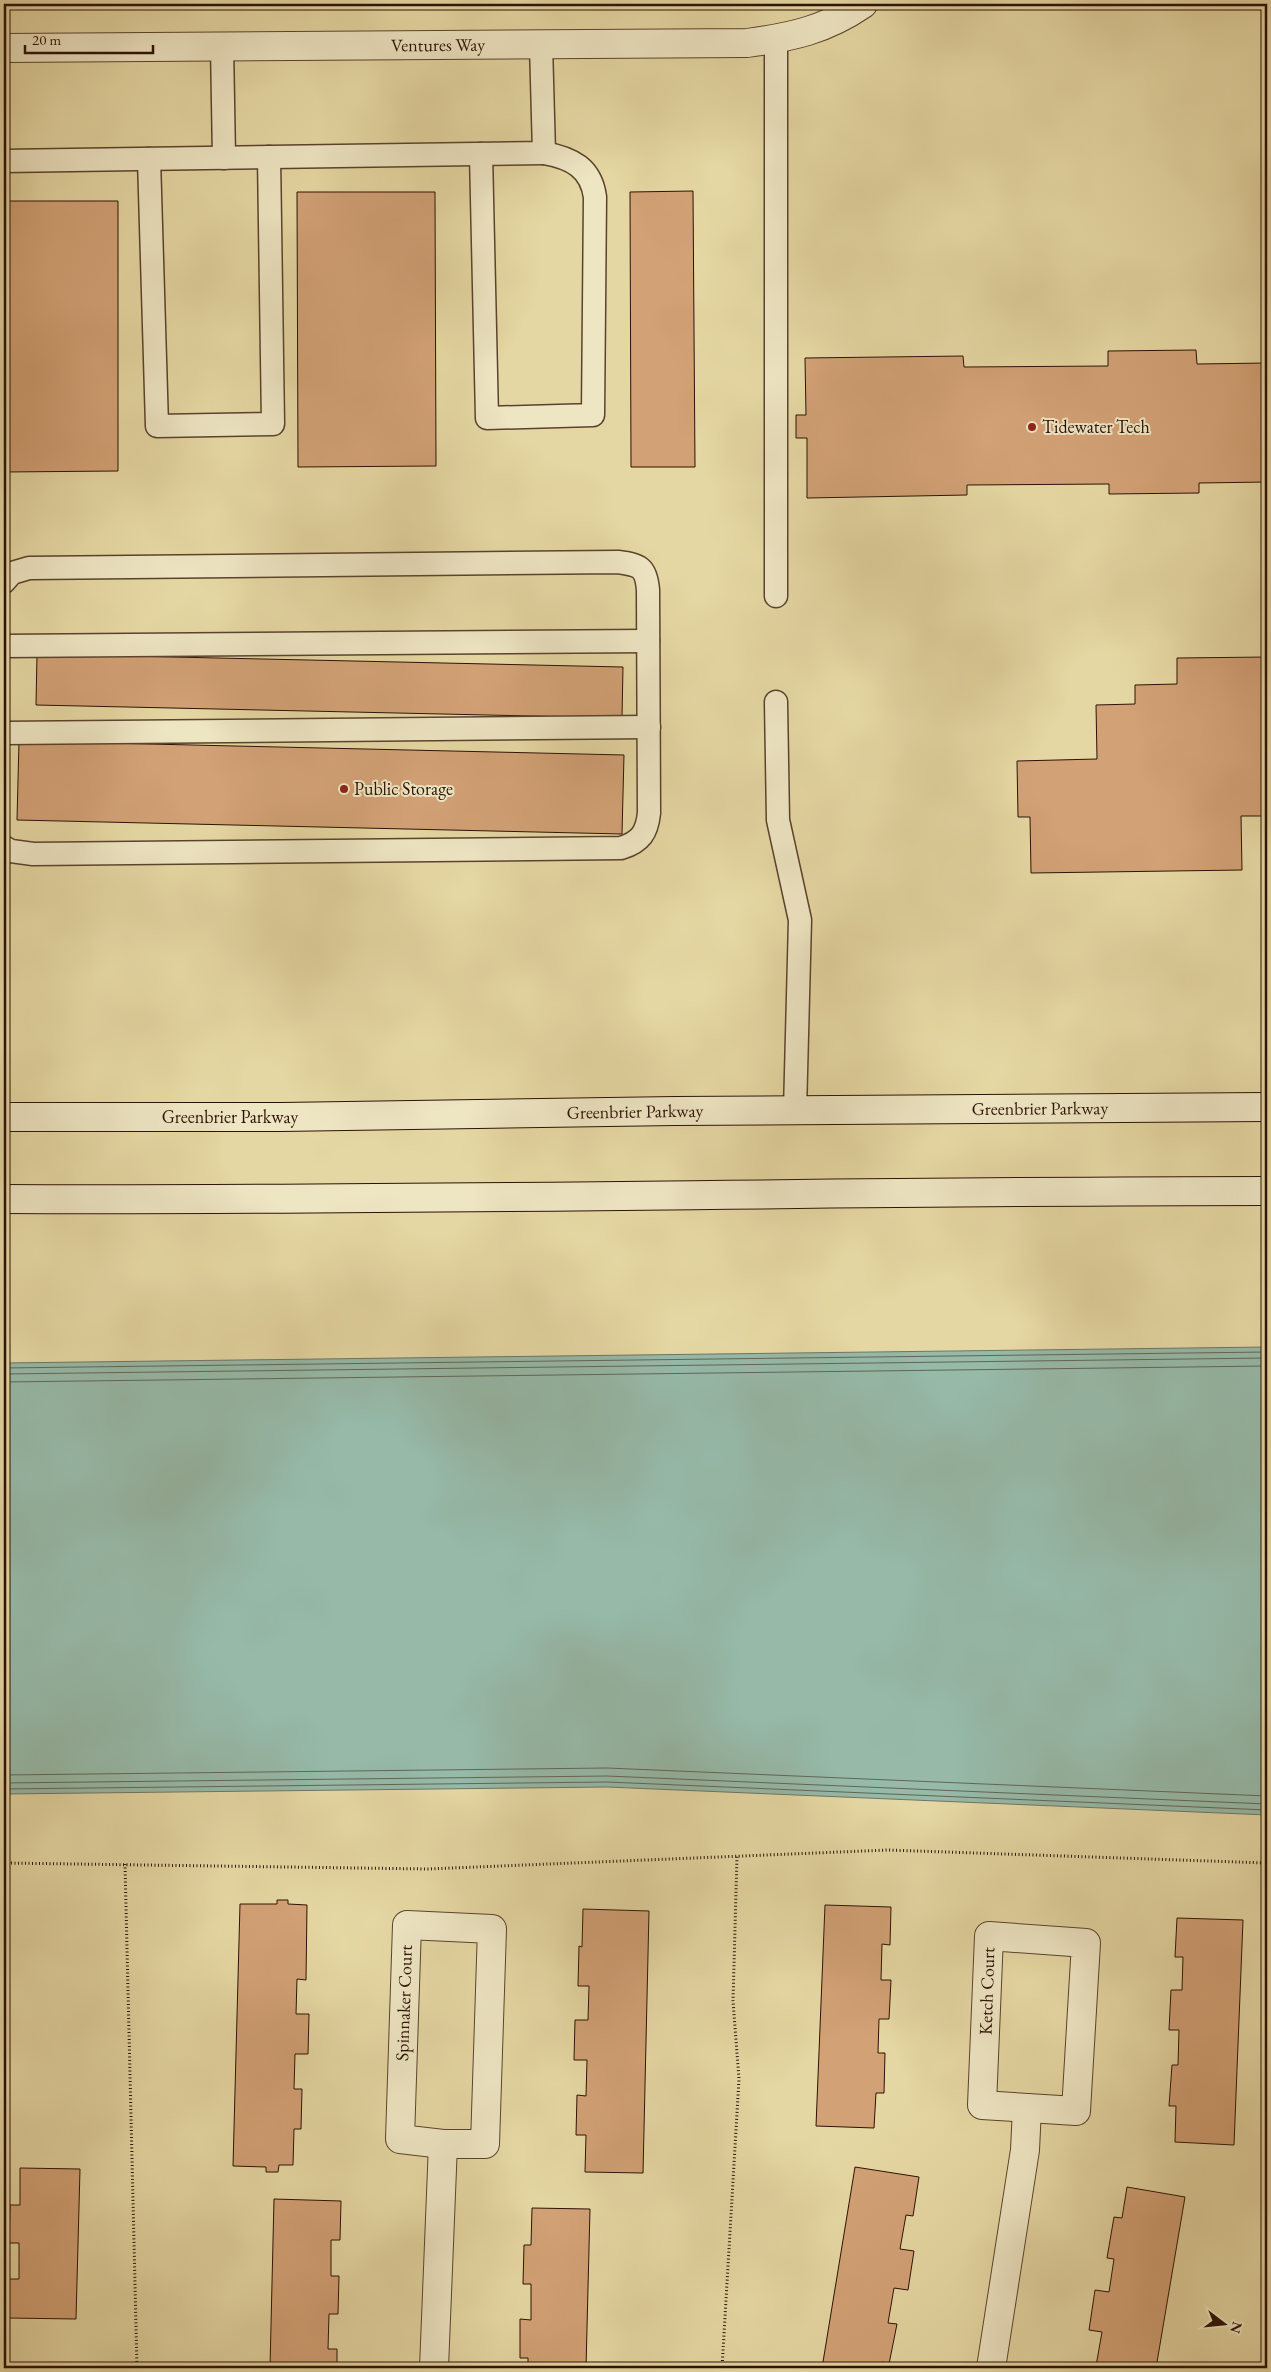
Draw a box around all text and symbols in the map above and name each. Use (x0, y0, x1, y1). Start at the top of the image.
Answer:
scale bar (25, 22, 152, 54)
text: 20 m (32, 30, 61, 49)
street label: Ventures Way (391, 33, 485, 56)
place label: Tidewater Tech (1042, 415, 1150, 438)
marker: Tidewater Tech (1026, 421, 1038, 433)
place label: Public Storage (354, 777, 453, 800)
marker: Public Storage (338, 783, 350, 795)
street label: Greenbrier Parkway (972, 1096, 1108, 1120)
street label: Greenbrier Parkway (566, 1099, 703, 1124)
street label: Greenbrier Parkway (162, 1105, 299, 1128)
street label: Spinnaker Court (390, 1944, 417, 2061)
street label: Ketch Court (973, 1946, 1000, 2035)
north arrow (1198, 2300, 1248, 2350)
text: N (1226, 2320, 1247, 2336)

